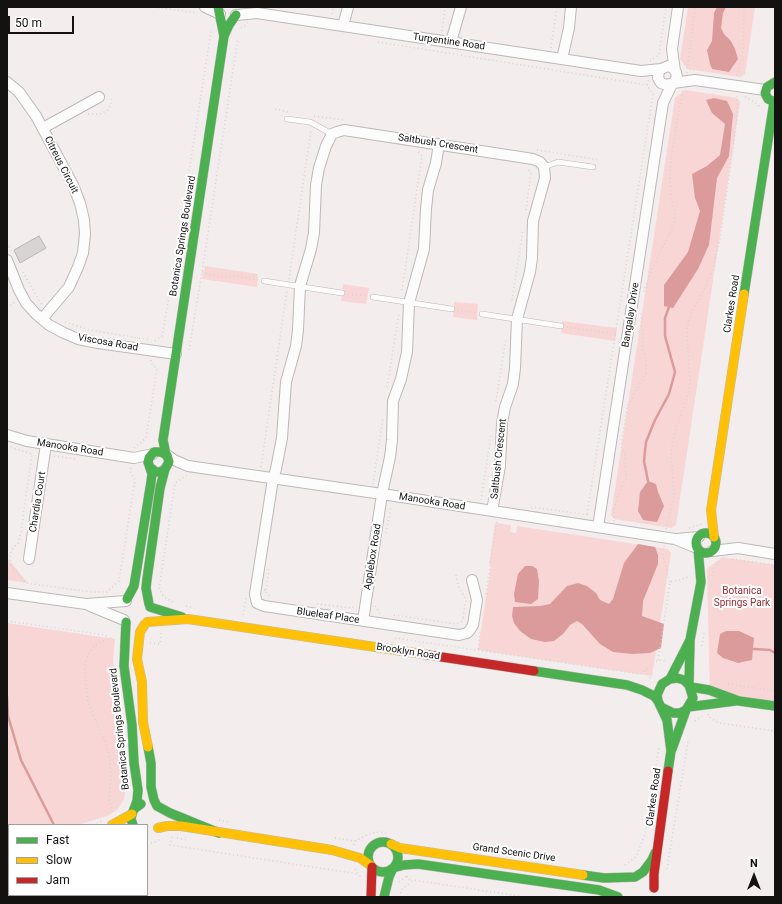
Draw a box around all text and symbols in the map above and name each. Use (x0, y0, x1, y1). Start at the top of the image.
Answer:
scale bar (10, 8, 76, 34)
text: 50 m (15, 16, 42, 30)
street label: Turpentine Road (412, 31, 486, 53)
street label: Saltbush Crescent (397, 132, 479, 156)
street label: Citreus Circuit (41, 134, 81, 196)
street label: Botanica Springs Boulevard (168, 175, 198, 297)
street label: Clarkes Road (721, 274, 743, 334)
street label: Bangalay Drive (620, 282, 642, 348)
street label: Viscosa Road (77, 332, 139, 354)
street label: Saltbush Crescent (489, 418, 509, 500)
street label: Manooka Road (36, 437, 104, 459)
street label: Chardia Court (27, 471, 49, 533)
street label: Manooka Road (398, 491, 466, 513)
street label: Applebox Road (362, 523, 384, 591)
park label: Botanica Springs Park (714, 585, 770, 608)
street label: Blueleaf Place (296, 606, 360, 626)
street label: Brooklyn Road (375, 641, 441, 663)
street label: Botanica Springs Boulevard (108, 668, 132, 790)
street label: Clarkes Road (644, 767, 664, 827)
legend (8, 824, 148, 896)
text: Fast (46, 833, 69, 847)
street label: Grand Scenic Drive (472, 841, 556, 865)
text: Slow (46, 853, 72, 867)
north arrow (734, 856, 774, 896)
text: N (750, 857, 758, 870)
text: Jam (46, 873, 70, 887)

